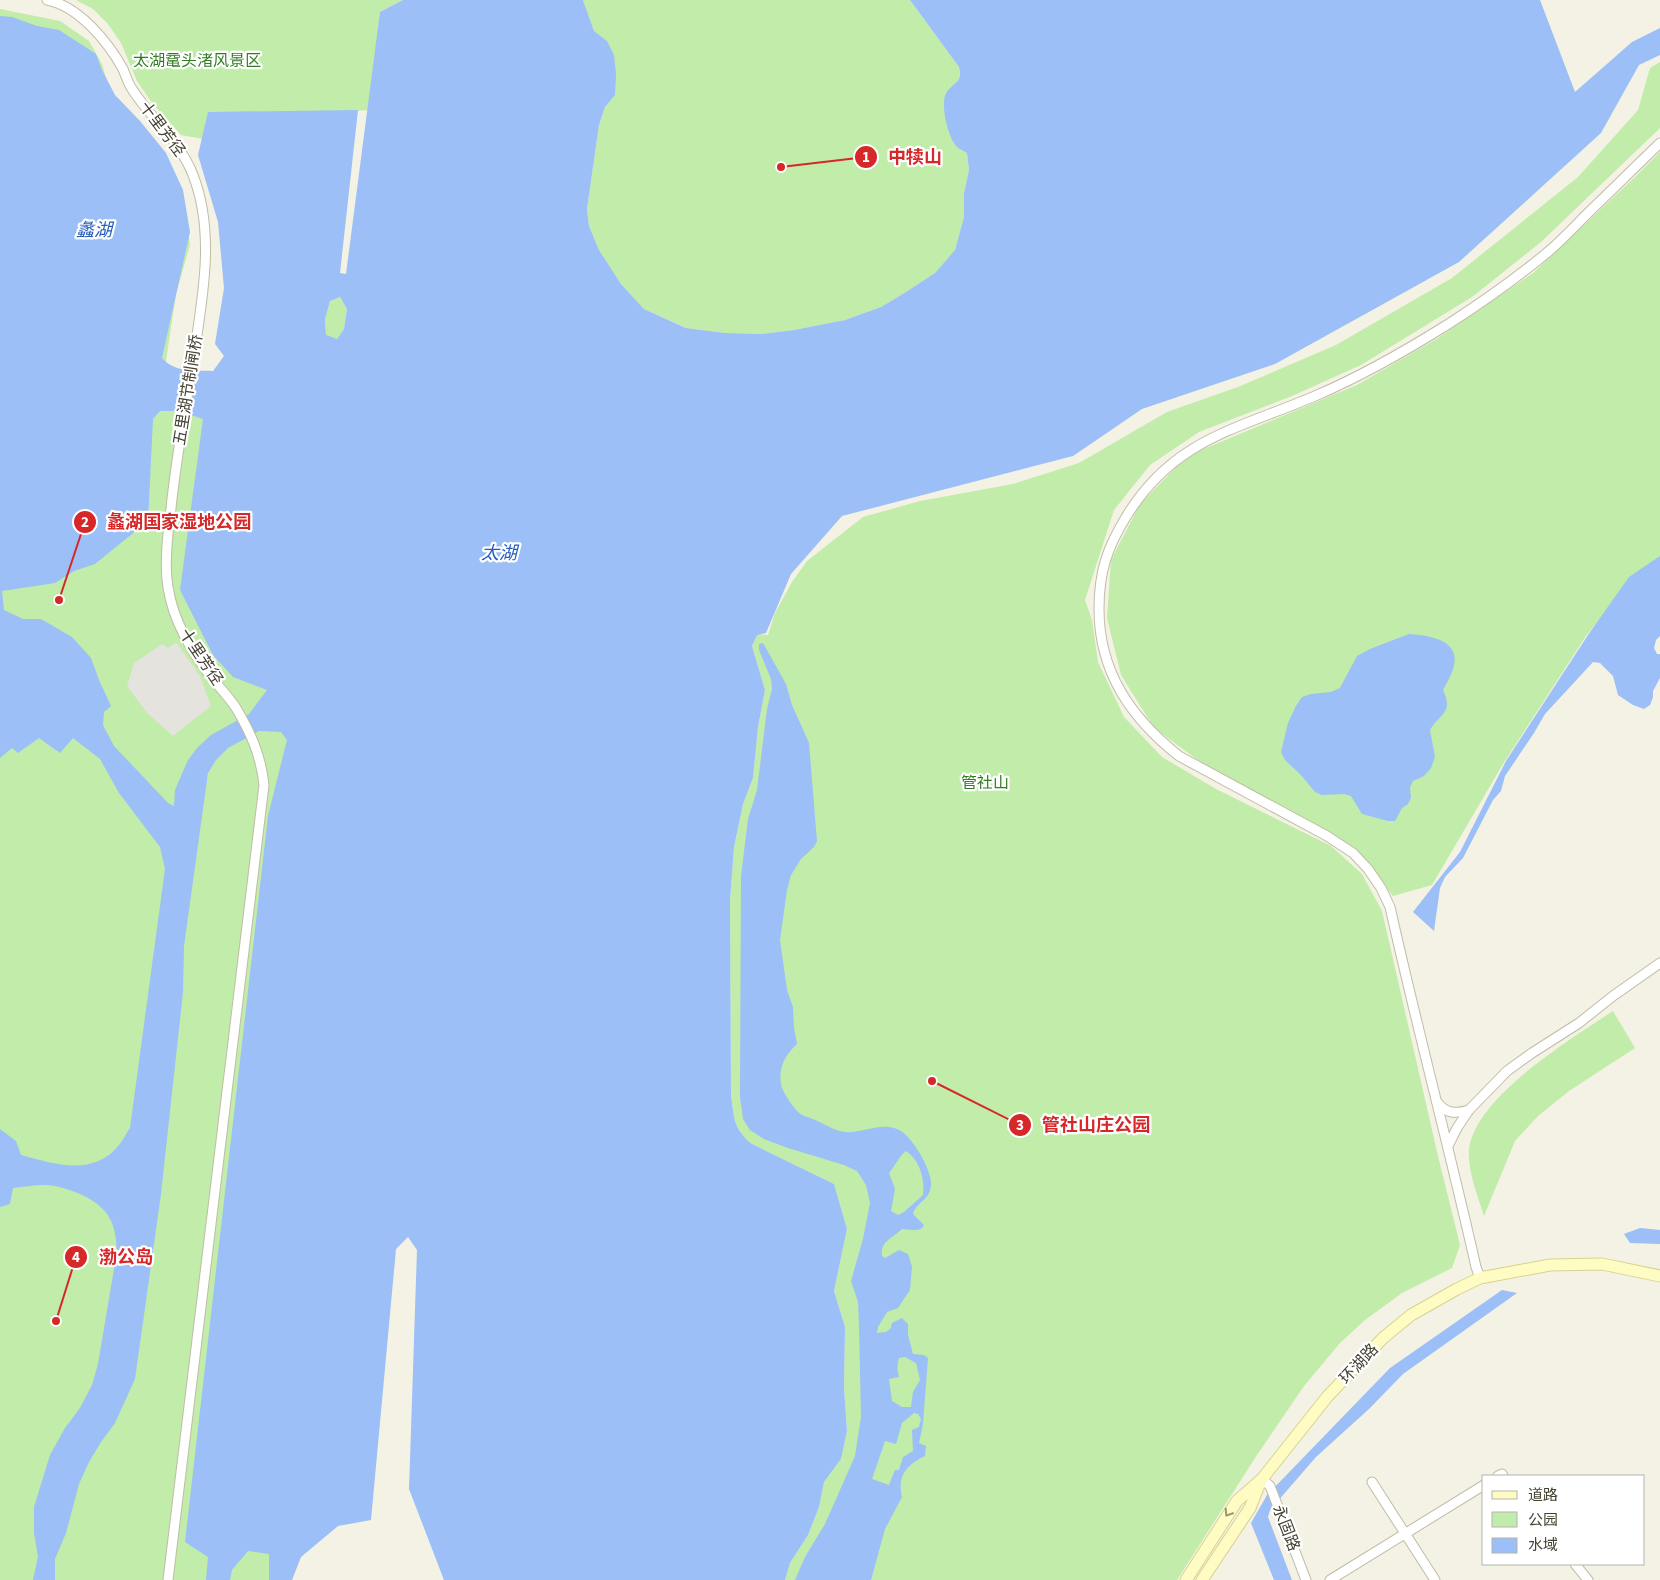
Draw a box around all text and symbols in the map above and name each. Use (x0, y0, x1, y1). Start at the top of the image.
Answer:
park label: 太湖鼋头渚风景区 (133, 50, 261, 72)
street label: 十里芳径 (134, 97, 190, 161)
callout: 中犊山 (853, 140, 952, 173)
text: 中犊山 (888, 145, 942, 170)
text: 1 (862, 147, 870, 168)
water label: 蠡湖 (76, 218, 115, 243)
street label: 五里湖节制闸桥 (168, 333, 208, 447)
callout: 蠡湖国家湿地公园 (72, 505, 261, 538)
text: 蠡湖国家湿地公园 (107, 510, 251, 535)
text: 2 (81, 512, 89, 533)
water label: 太湖 (481, 541, 520, 566)
street label: 十里芳径 (174, 624, 228, 690)
park label: 管社山 (961, 772, 1009, 794)
callout: 管社山庄公园 (1007, 1108, 1160, 1141)
text: 管社山庄公园 (1042, 1113, 1150, 1138)
text: 3 (1016, 1115, 1024, 1136)
callout: 渤公岛 (64, 1241, 163, 1274)
text: 渤公岛 (99, 1245, 153, 1270)
text: 4 (72, 1247, 80, 1268)
street label: 环湖路 (1335, 1339, 1383, 1389)
legend (1482, 1475, 1645, 1565)
text: 道路 (1528, 1485, 1558, 1506)
street label: 永固路 (1267, 1502, 1305, 1554)
one-way arrow (1225, 1508, 1235, 1517)
text: 公园 (1528, 1510, 1558, 1531)
text: 水域 (1528, 1535, 1558, 1556)

